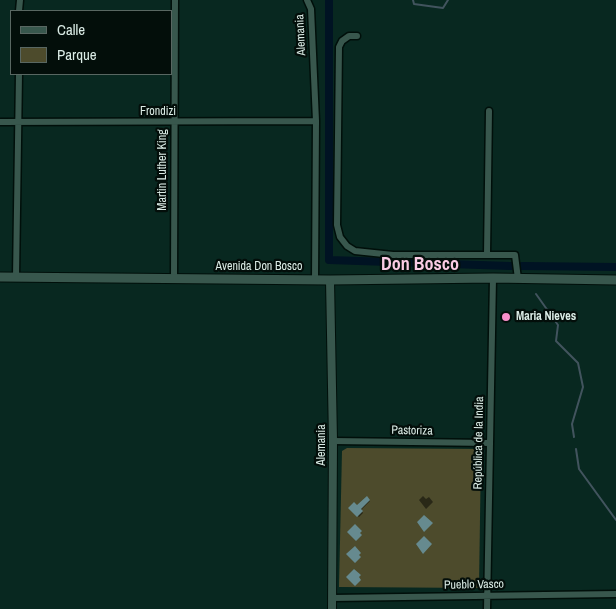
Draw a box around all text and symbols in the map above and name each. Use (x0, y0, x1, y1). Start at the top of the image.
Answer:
legend (10, 10, 172, 75)
street label: Alemania (293, 14, 309, 56)
text: Calle (57, 19, 85, 40)
text: Parque (57, 44, 97, 65)
street label: Frondizi (140, 105, 176, 119)
street label: Martin Luther King (156, 129, 170, 211)
district label: Don Bosco (381, 254, 459, 276)
street label: Avenida Don Bosco (216, 260, 302, 274)
place label: Maria Nieves (516, 310, 576, 324)
marker: Maria Nieves (500, 311, 512, 323)
street label: República de la India (471, 396, 487, 490)
street label: Pastoriza (391, 423, 433, 439)
street label: Alemania (315, 424, 329, 466)
street label: Pueblo Vasco (444, 577, 504, 593)

